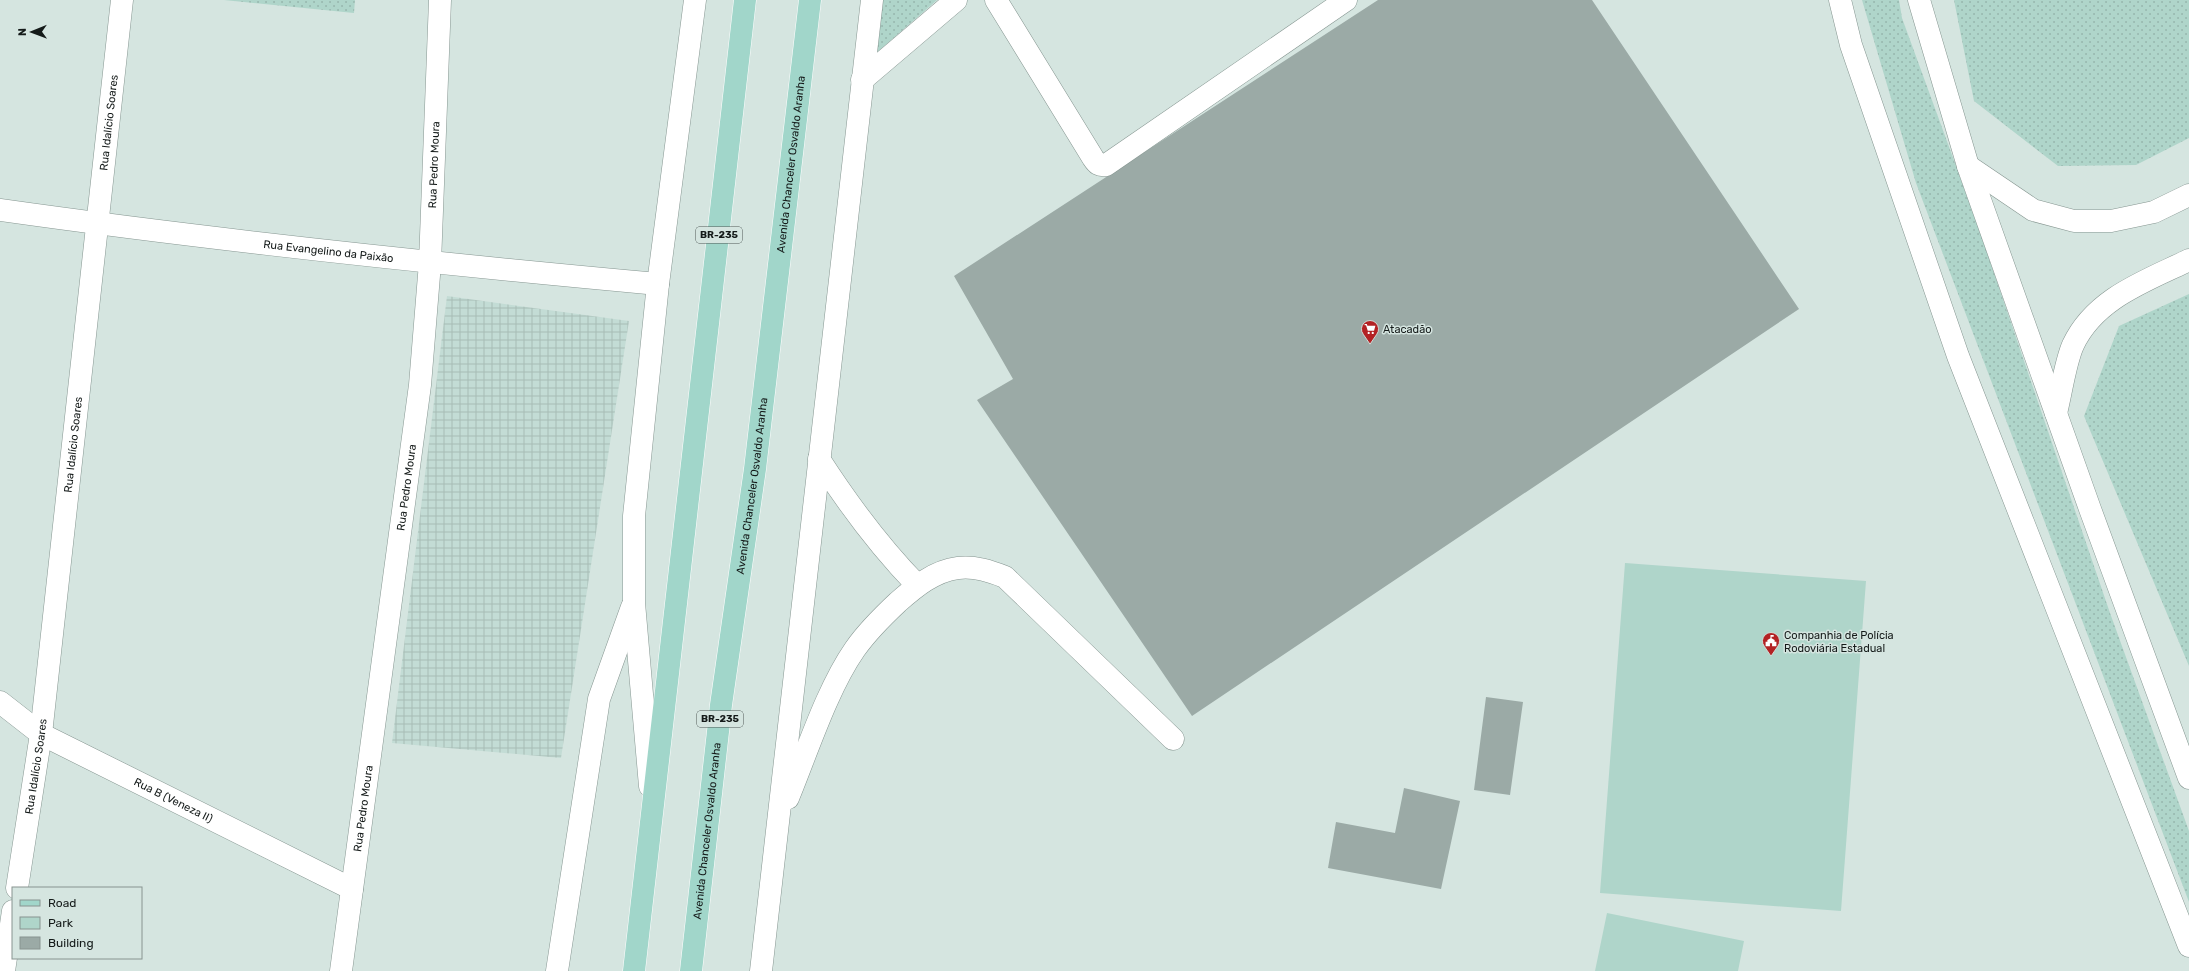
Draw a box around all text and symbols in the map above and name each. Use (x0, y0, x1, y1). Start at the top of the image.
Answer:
north arrow (12, 12, 52, 52)
text: N (16, 28, 29, 36)
street label: Rua Idalício Soares (97, 74, 120, 171)
street label: Avenida Chanceler Osvaldo Aranha (774, 75, 808, 253)
street label: Rua Pedro Moura (426, 121, 442, 209)
road number: BR-235 (696, 227, 742, 243)
street label: Rua Evangelino da Paixão (263, 237, 394, 265)
supermarket icon: Atacadão (1360, 319, 1380, 344)
place label: Atacadão (1383, 323, 1432, 336)
street label: Rua Idalício Soares (61, 396, 85, 493)
street label: Avenida Chanceler Osvaldo Aranha (733, 397, 770, 575)
street label: Rua Pedro Moura (394, 443, 418, 532)
place label: Companhia de Polícia Rodoviária Estadual (1784, 629, 1894, 655)
public building icon: Companhia de Polícia Rodoviária Estadual (1761, 631, 1781, 656)
road number: BR-235 (697, 711, 743, 727)
street label: Rua Idalício Soares (22, 718, 49, 815)
street label: Avenida Chanceler Osvaldo Aranha (690, 742, 723, 920)
street label: Rua Pedro Moura (351, 764, 375, 853)
street label: Rua B (Veneza II) (132, 775, 215, 825)
legend (12, 887, 142, 959)
text: Road (48, 896, 76, 910)
text: Park (48, 916, 74, 930)
text: Building (48, 936, 94, 950)

